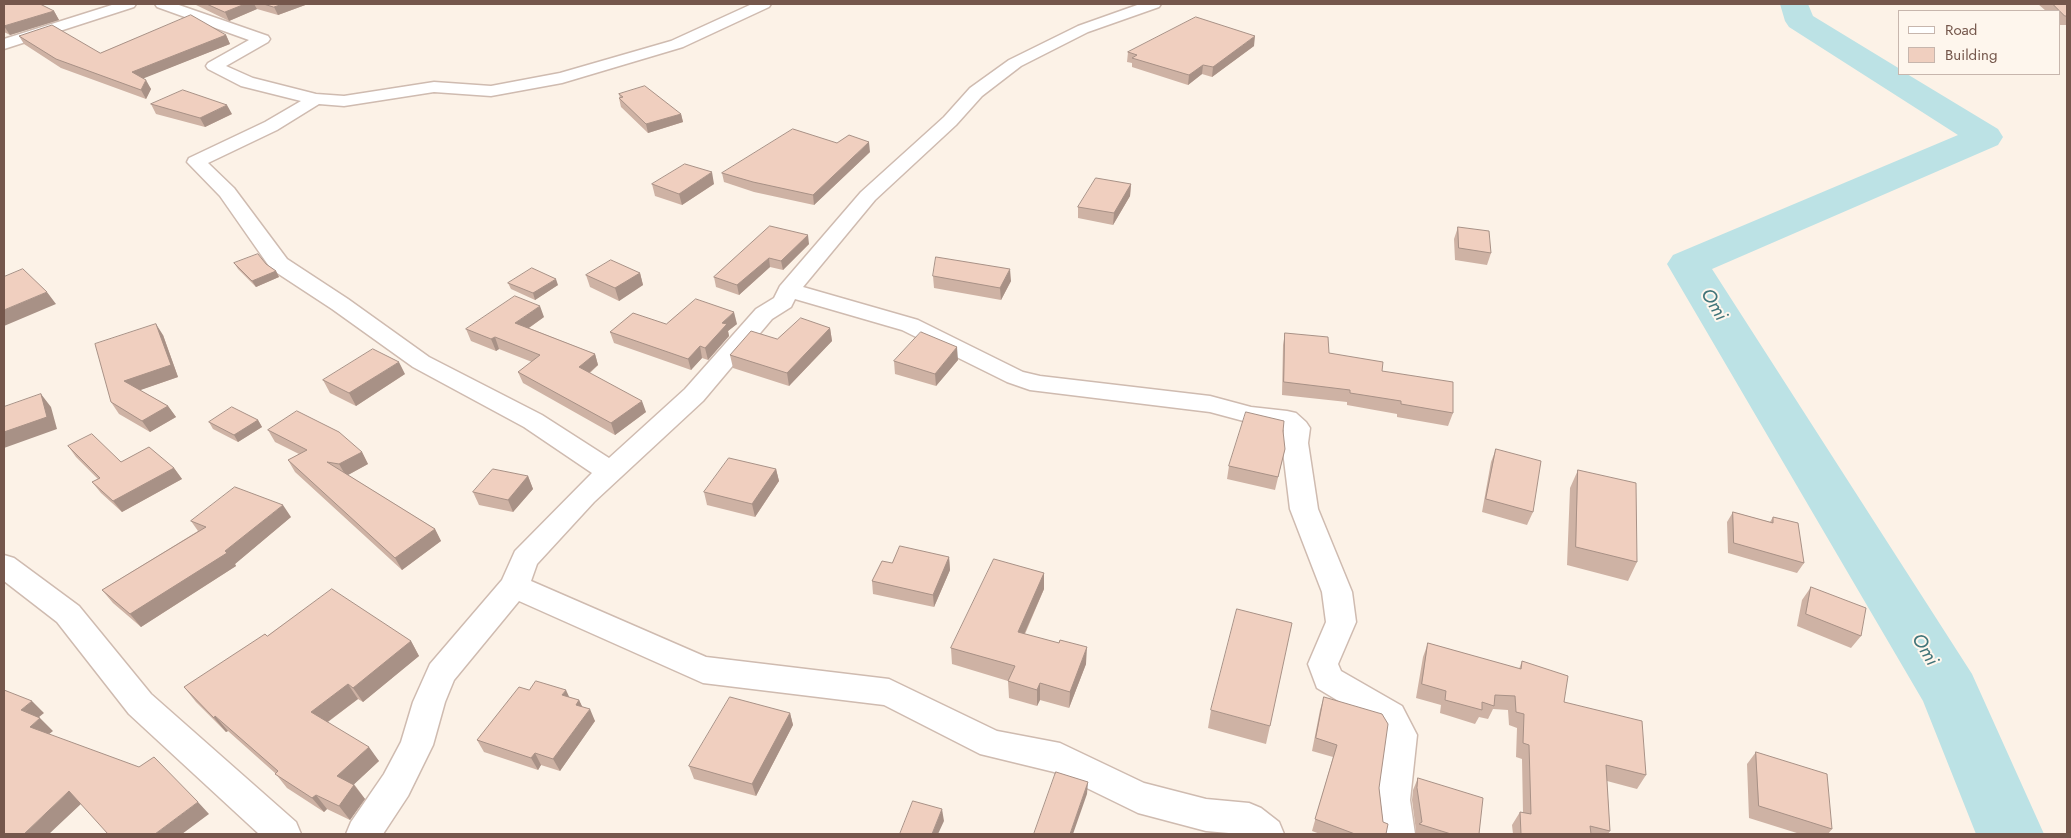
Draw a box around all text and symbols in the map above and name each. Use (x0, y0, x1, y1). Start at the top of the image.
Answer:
legend (1898, 10, 2061, 75)
text: Road (1945, 19, 1977, 41)
text: Building (1945, 44, 1997, 66)
water label: Omi (1695, 285, 1731, 325)
water label: Omi (1906, 630, 1942, 670)

